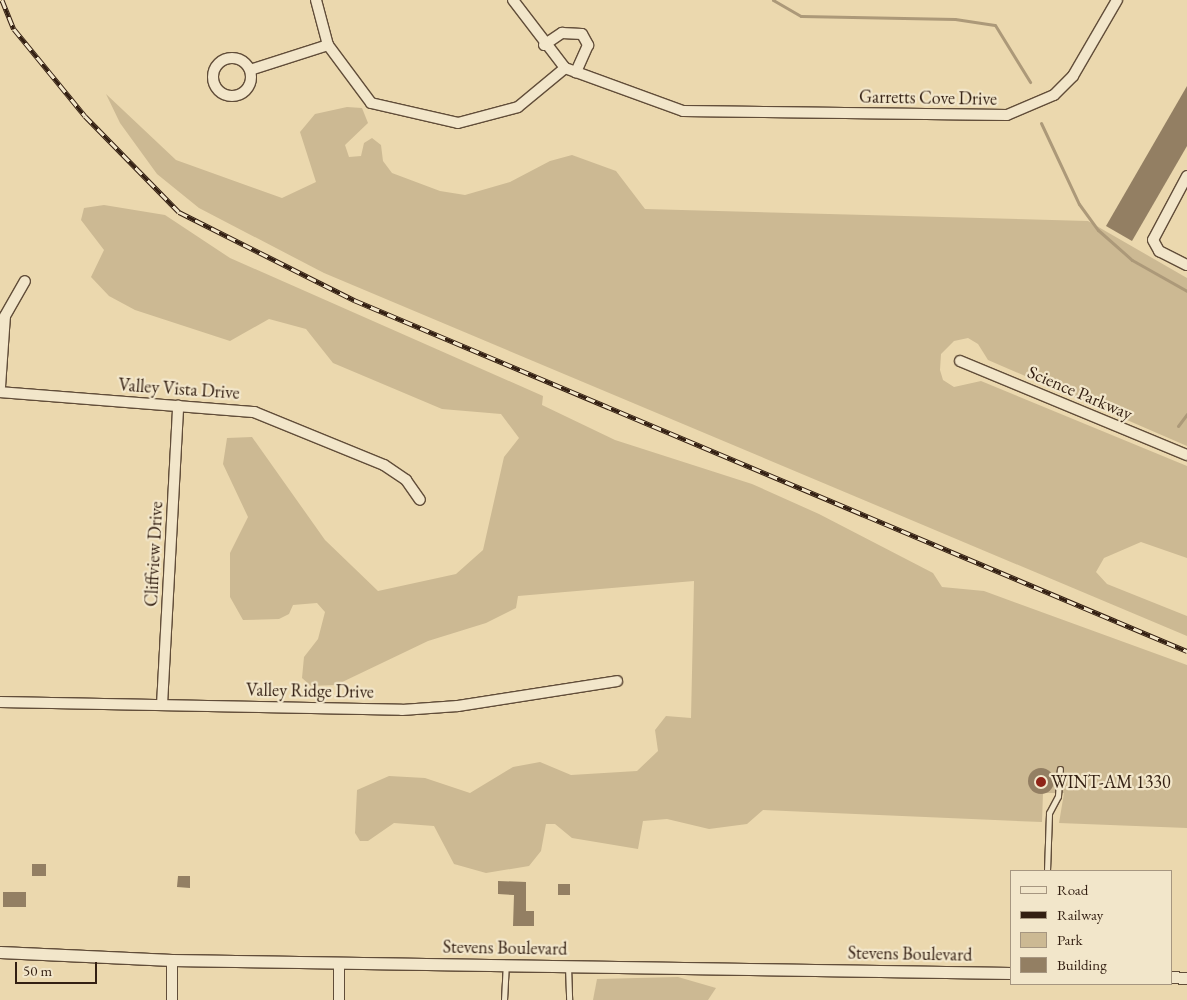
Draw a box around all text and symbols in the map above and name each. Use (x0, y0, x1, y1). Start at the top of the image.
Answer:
street label: Garretts Cove Drive (859, 86, 997, 110)
street label: Science Parkway (1024, 361, 1136, 425)
street label: Valley Vista Drive (118, 374, 240, 404)
street label: Cliffview Drive (140, 501, 168, 607)
street label: Valley Ridge Drive (246, 679, 374, 703)
place label: WINT-AM 1330 (1051, 771, 1171, 793)
marker: WINT-AM 1330 (1035, 776, 1047, 788)
legend (1010, 870, 1172, 985)
text: Road (1057, 880, 1088, 899)
text: Railway (1057, 905, 1103, 924)
text: Park (1057, 930, 1083, 949)
street label: Stevens Boulevard (443, 936, 567, 960)
street label: Stevens Boulevard (848, 942, 972, 966)
scale bar (18, 952, 100, 984)
text: Building (1057, 955, 1107, 974)
text: 50 m (23, 961, 52, 980)

